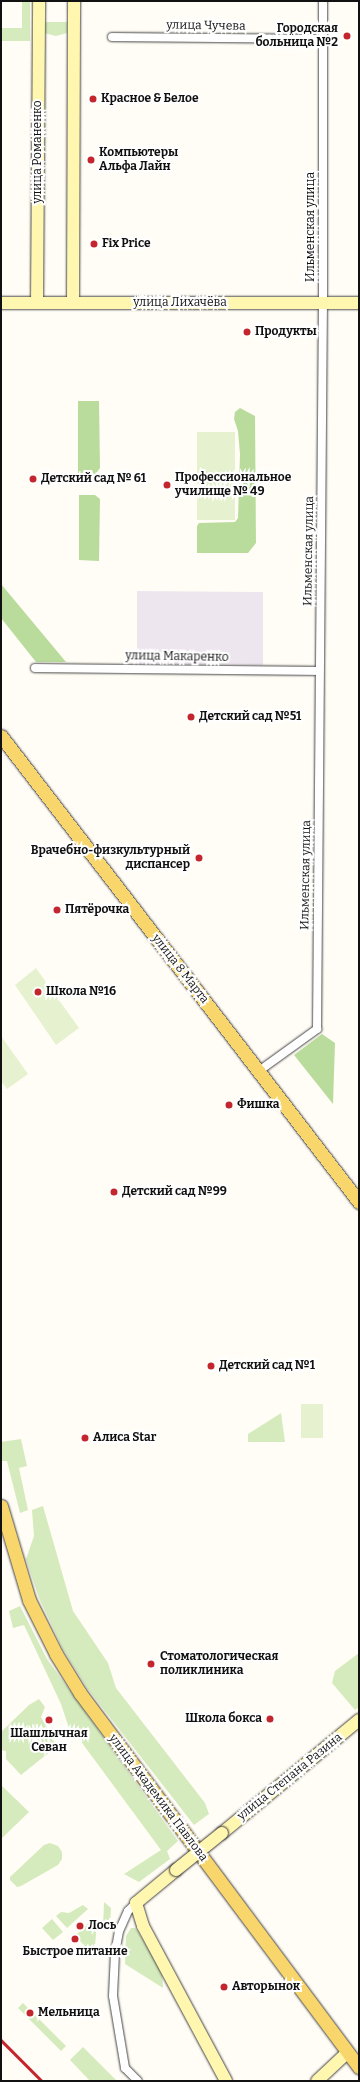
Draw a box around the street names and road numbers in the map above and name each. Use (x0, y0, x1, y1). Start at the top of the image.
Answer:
street label: улица Чучева (166, 18, 246, 34)
street label: улица Романенко (31, 100, 45, 204)
street label: Ильменская улица (304, 172, 318, 282)
street label: улица Лихачёва (133, 296, 227, 310)
street label: Ильменская улица (301, 496, 317, 606)
street label: улица Макаренко (125, 649, 229, 665)
street label: Ильменская улица (298, 820, 314, 930)
street label: улица 8 Марта (149, 932, 211, 1006)
street label: улица Степана Разина (235, 1730, 345, 1824)
street label: улица Академика Павлова (105, 1732, 211, 1864)

